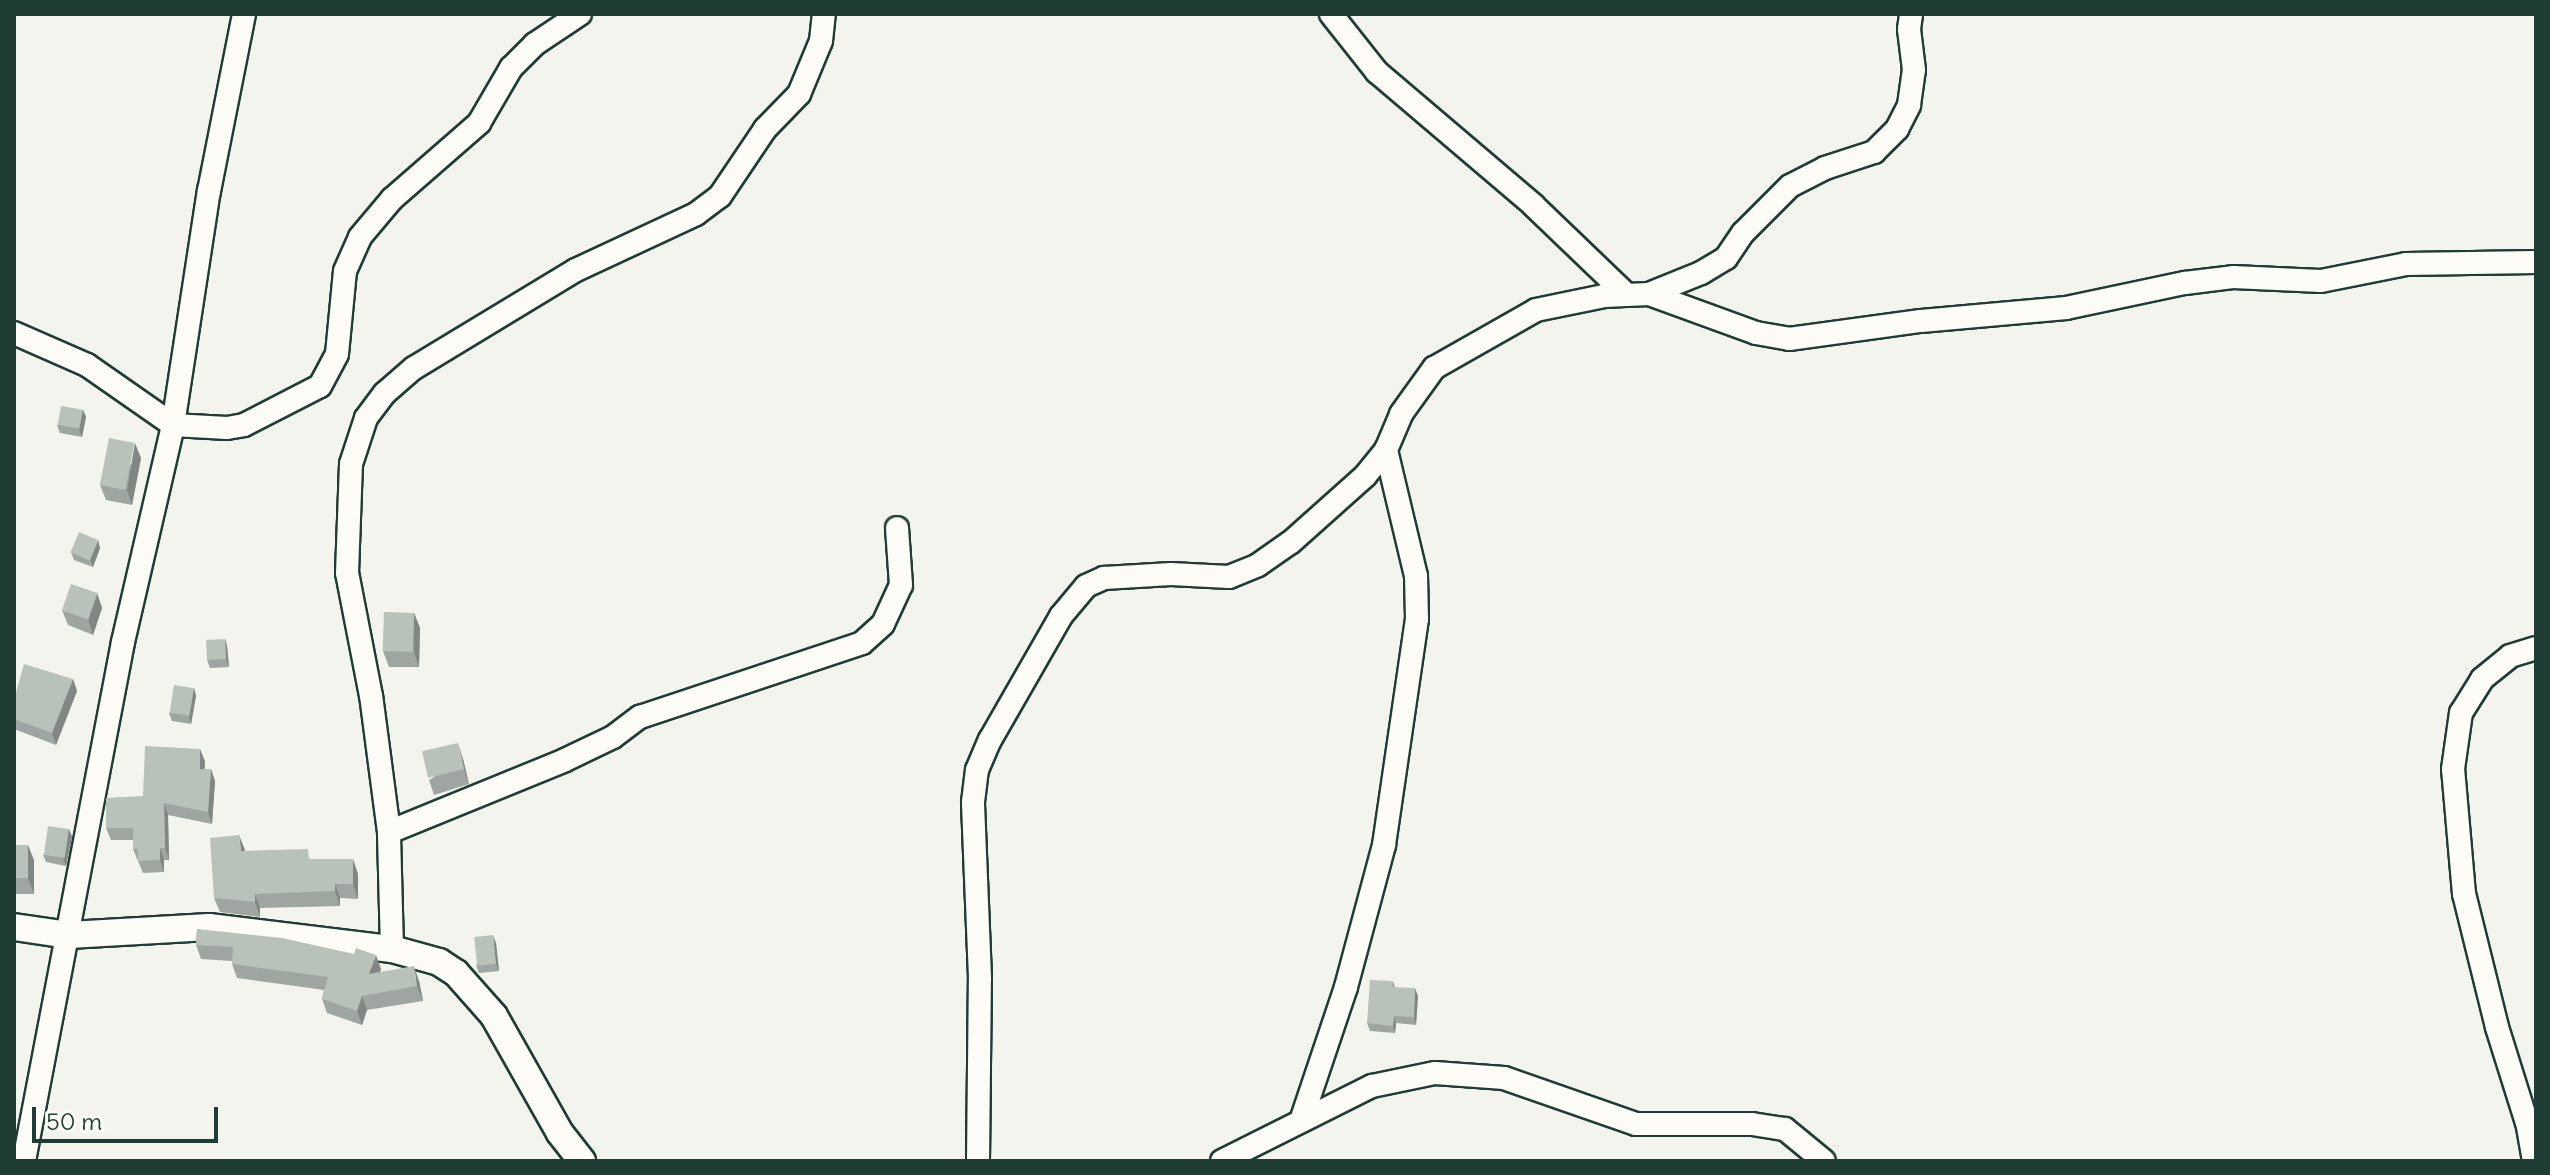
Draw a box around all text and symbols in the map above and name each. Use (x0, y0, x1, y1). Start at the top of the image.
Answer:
scale bar (36, 1091, 222, 1141)
text: 50 m (46, 1106, 102, 1136)

